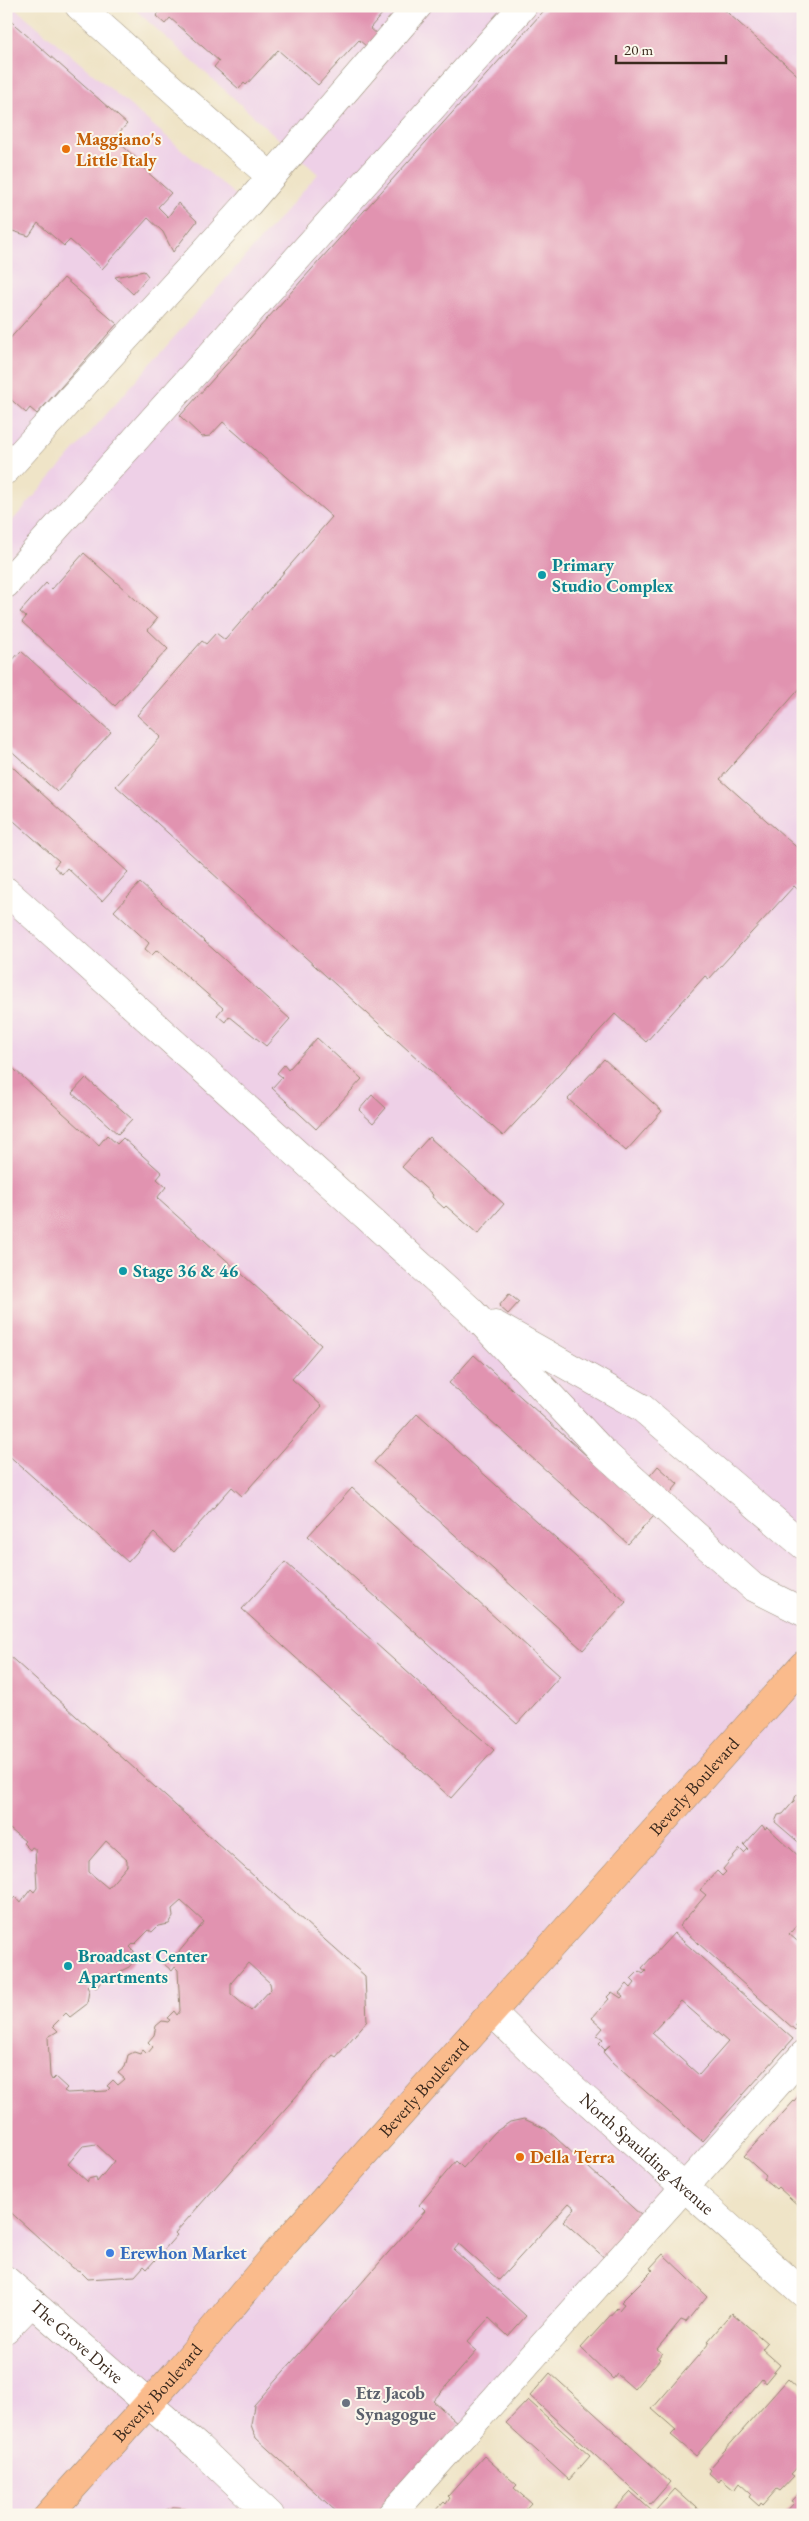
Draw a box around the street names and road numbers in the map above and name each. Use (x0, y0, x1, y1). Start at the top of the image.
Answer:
street label: Beverly Boulevard (644, 1731, 744, 1840)
street label: Beverly Boulevard (374, 2033, 474, 2142)
street label: North Spaulding Avenue (575, 2088, 719, 2219)
street label: The Grove Drive (26, 2294, 129, 2388)
street label: Beverly Boulevard (107, 2338, 207, 2447)

